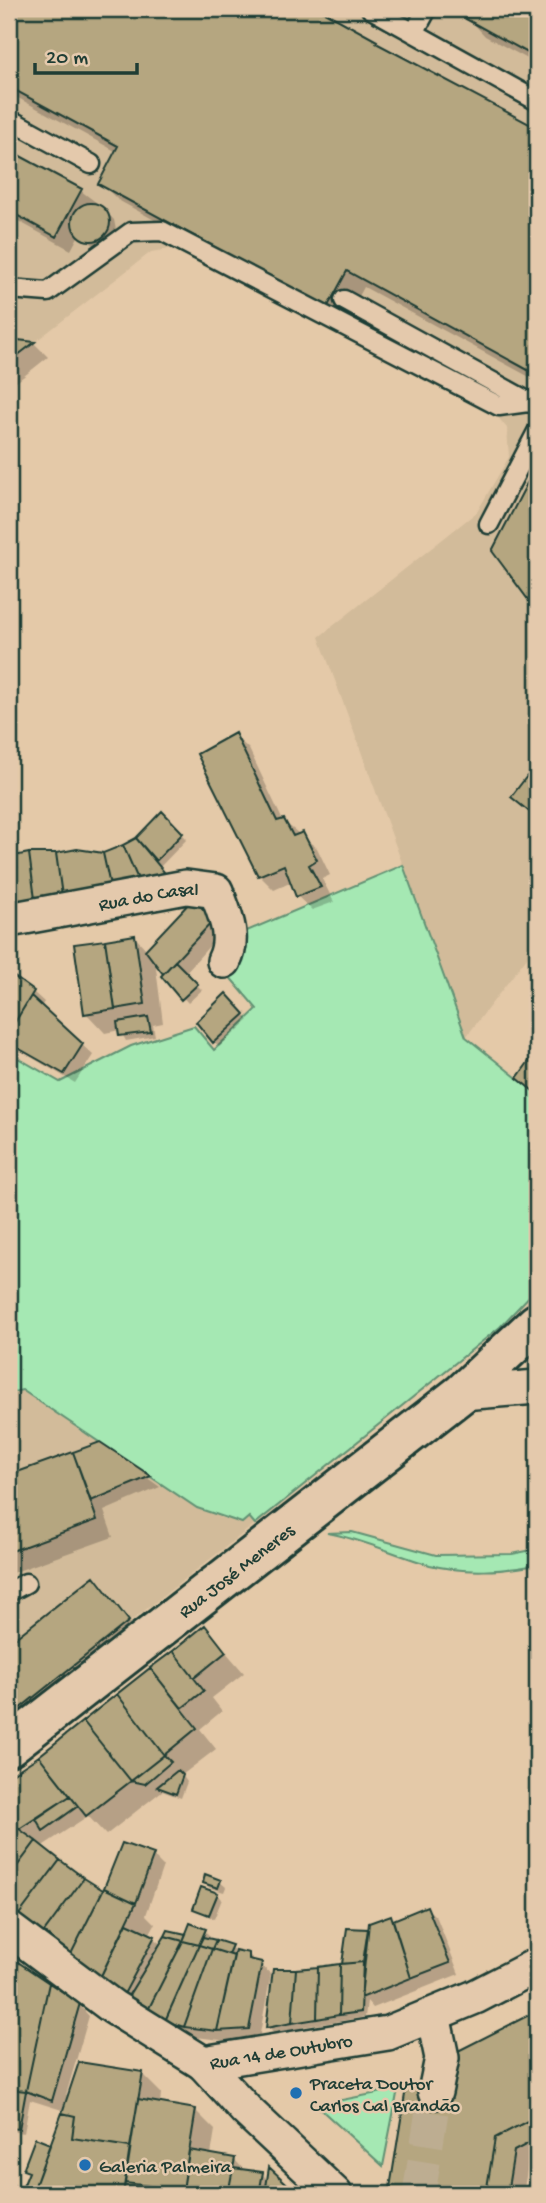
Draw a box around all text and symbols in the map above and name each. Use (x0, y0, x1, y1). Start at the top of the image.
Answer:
scale bar (35, 32, 136, 76)
text: 20 m (46, 47, 88, 72)
street label: Rua do Casal (97, 879, 200, 918)
street label: Rua José Meneres (175, 1519, 301, 1625)
street label: Rua 14 de Outubro (208, 2031, 355, 2077)
place label: Praceta Doutor Carlos Cal Brandão (309, 2074, 460, 2119)
marker: Praceta Doutor Carlos Cal Brandão (288, 2085, 304, 2101)
marker: Galeria Palmeira (77, 2157, 93, 2173)
place label: Galeria Palmeira (99, 2157, 233, 2180)

